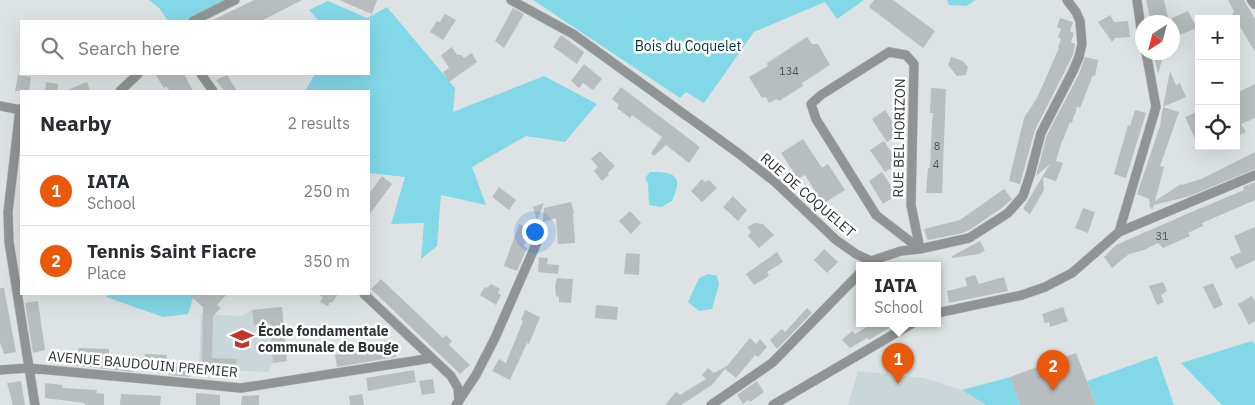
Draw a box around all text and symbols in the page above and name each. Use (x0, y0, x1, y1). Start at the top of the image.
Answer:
north arrow (1135, 15, 1180, 60)
map controls (1195, 15, 1240, 150)
button: + (1195, 15, 1240, 60)
search box (20, 20, 370, 75)
icon: search (38, 34, 66, 62)
text: Search here (78, 36, 180, 60)
park label: Bois du Coquelet (635, 37, 741, 55)
button: − (1195, 60, 1240, 105)
house number: 134 (779, 64, 799, 78)
street label: RUE BEL HORIZON (889, 78, 909, 198)
button: locate (1195, 105, 1240, 150)
text: Nearby (40, 109, 111, 137)
text: 2 results (287, 113, 350, 133)
house number: 8 (934, 139, 940, 153)
street label: RUE DE COQUELET (757, 149, 859, 241)
house number: 4 (933, 157, 940, 171)
text: IATA (87, 169, 130, 193)
text: 1 (51, 181, 61, 201)
text: 250 m (303, 181, 350, 201)
text: School (87, 193, 136, 213)
your location (522, 219, 548, 245)
house number: 31 (1155, 229, 1169, 243)
text: Tennis Saint Fiacre (87, 239, 256, 263)
text: 2 (51, 251, 61, 271)
text: 350 m (303, 251, 350, 271)
popup (856, 262, 941, 327)
text: Place (87, 263, 126, 283)
text: IATA (874, 273, 917, 297)
text: School (874, 297, 923, 317)
place label: École fondamentale communale de Bouge (258, 321, 399, 356)
school or university icon: École fondamentale communale de Bouge (229, 326, 255, 352)
pin: 1 (882, 343, 914, 384)
street label: AVENUE BAUDOUIN PREMIER (47, 347, 239, 381)
pin: 2 (1037, 350, 1069, 391)

